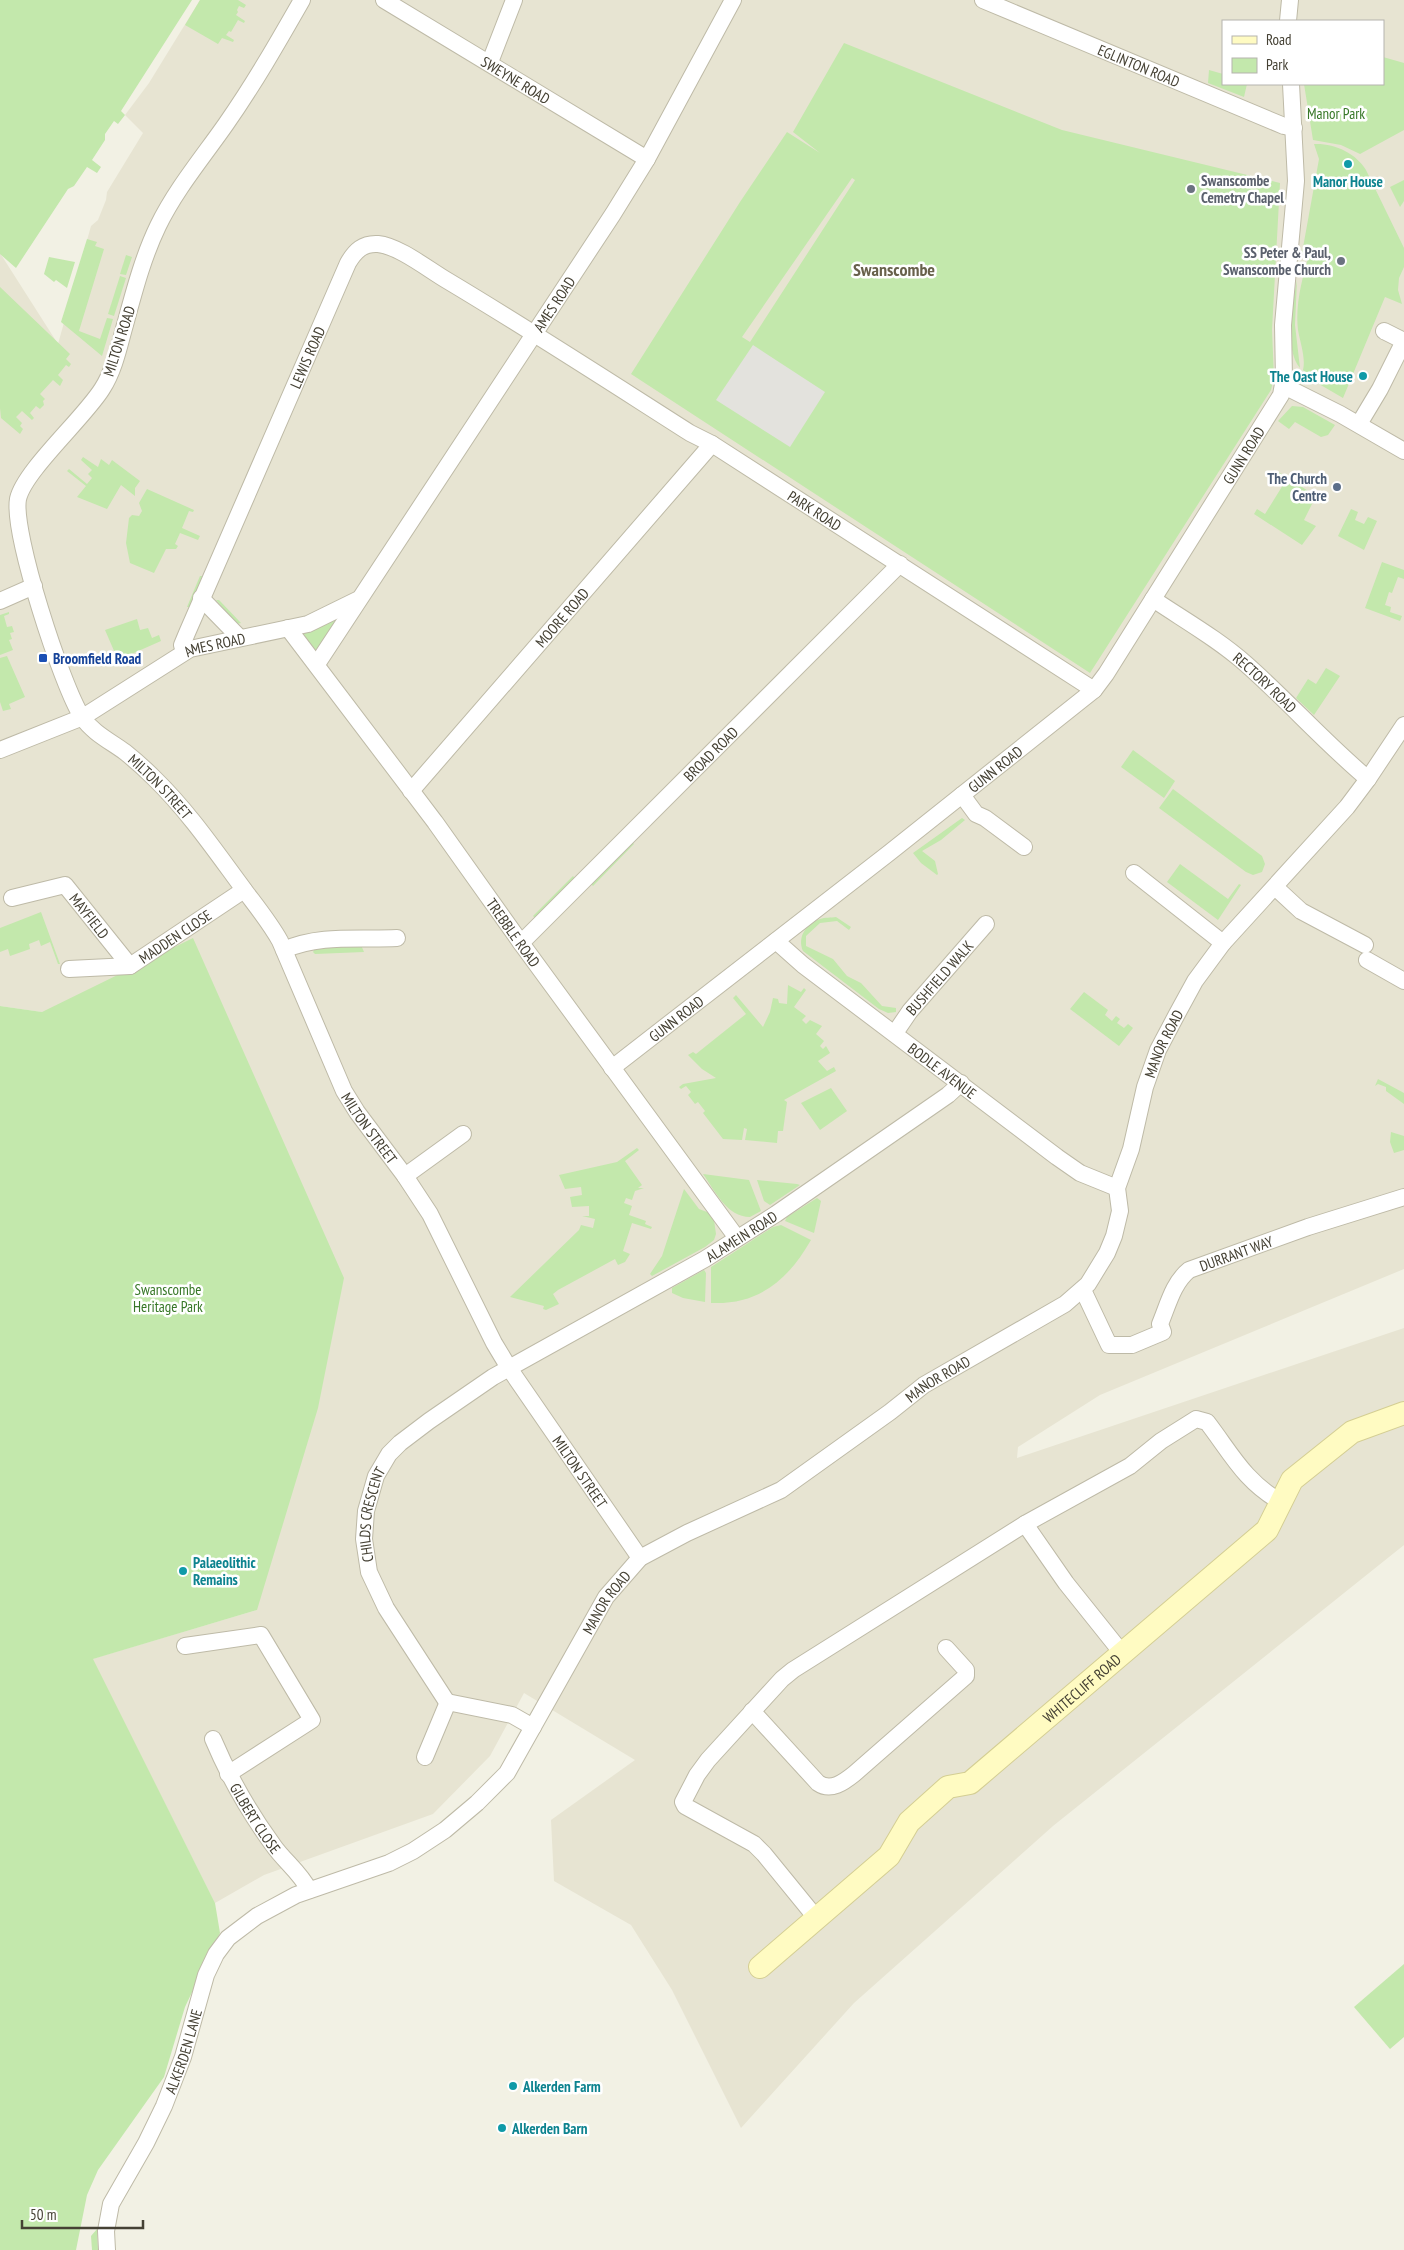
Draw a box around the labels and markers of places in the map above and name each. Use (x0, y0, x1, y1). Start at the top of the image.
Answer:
marker: Manor House (1342, 158, 1354, 170)
place label: Swanscombe Cemetry Chapel (1201, 171, 1284, 207)
place label: Manor House (1313, 172, 1383, 191)
marker: Swanscombe Cemetry Chapel (1185, 183, 1197, 195)
place label: SS Peter & Paul, Swanscombe Church (1223, 243, 1331, 279)
marker: SS Peter & Paul, Swanscombe Church (1335, 255, 1347, 267)
place label: The Oast House (1270, 367, 1353, 386)
marker: The Oast House (1357, 370, 1369, 382)
place label: The Church Centre (1267, 469, 1327, 505)
marker: The Church Centre (1331, 481, 1343, 493)
place label: Broomfield Road (53, 649, 142, 668)
marker: Broomfield Road (37, 652, 49, 664)
place label: Palaeolithic Remains (193, 1553, 256, 1589)
marker: Palaeolithic Remains (177, 1565, 189, 1577)
place label: Alkerden Farm (522, 2077, 601, 2096)
marker: Alkerden Farm (507, 2080, 519, 2092)
place label: Alkerden Barn (511, 2119, 588, 2138)
marker: Alkerden Barn (496, 2122, 508, 2134)

